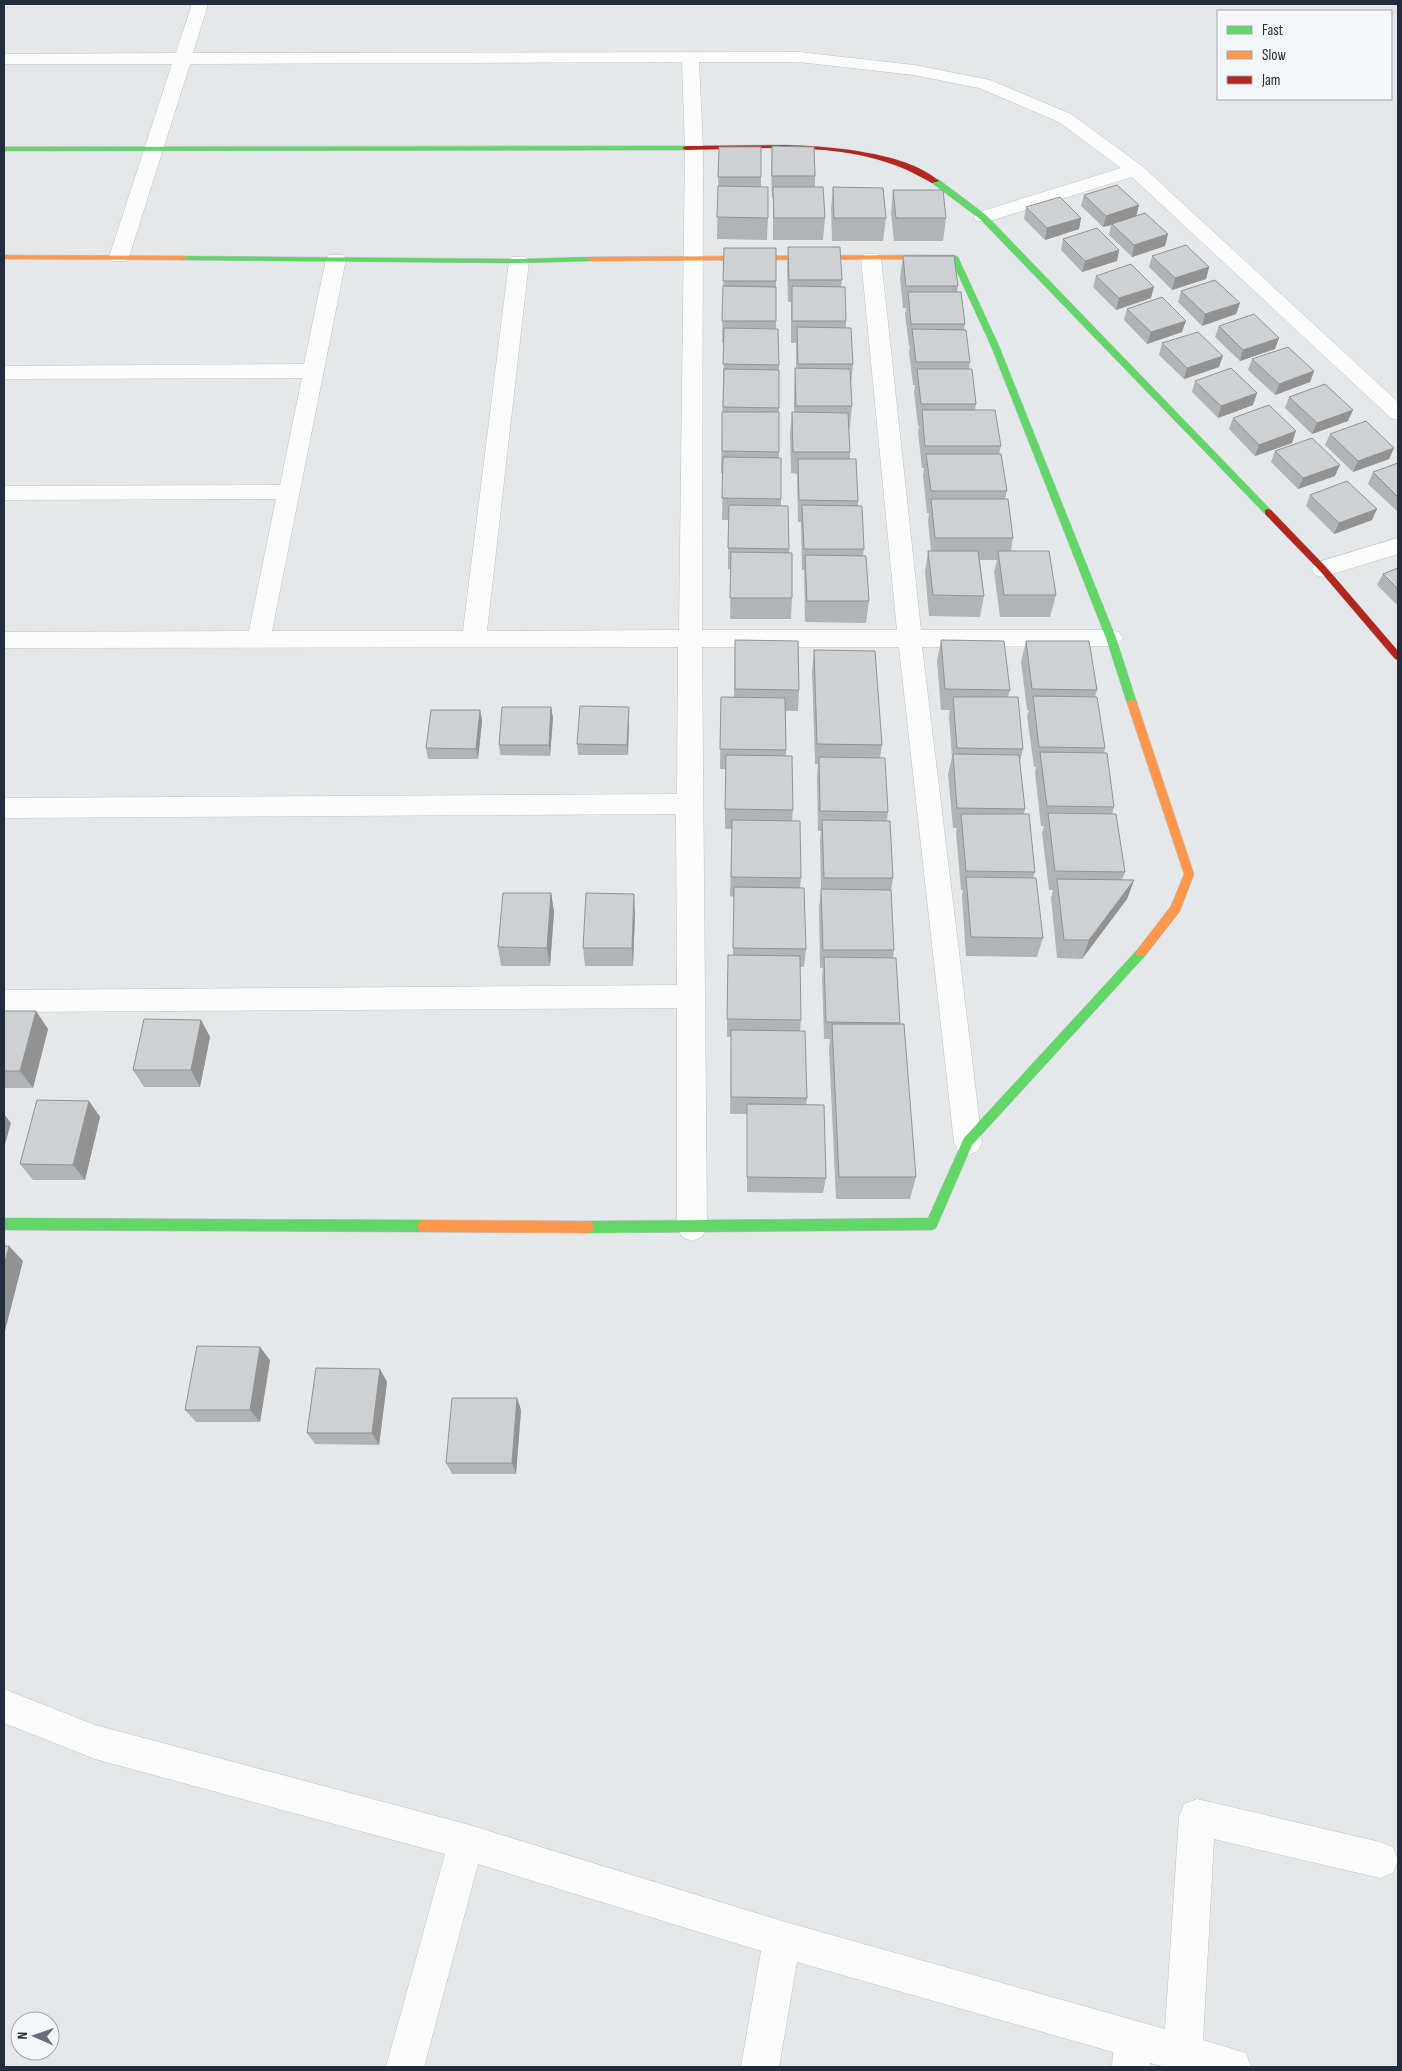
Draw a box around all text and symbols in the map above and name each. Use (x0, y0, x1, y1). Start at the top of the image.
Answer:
legend (1217, 10, 1392, 100)
text: Fast (1262, 21, 1284, 40)
text: Slow (1262, 46, 1286, 65)
text: Jam (1261, 71, 1280, 90)
north arrow (10, 2011, 60, 2061)
text: N (14, 2032, 31, 2040)

